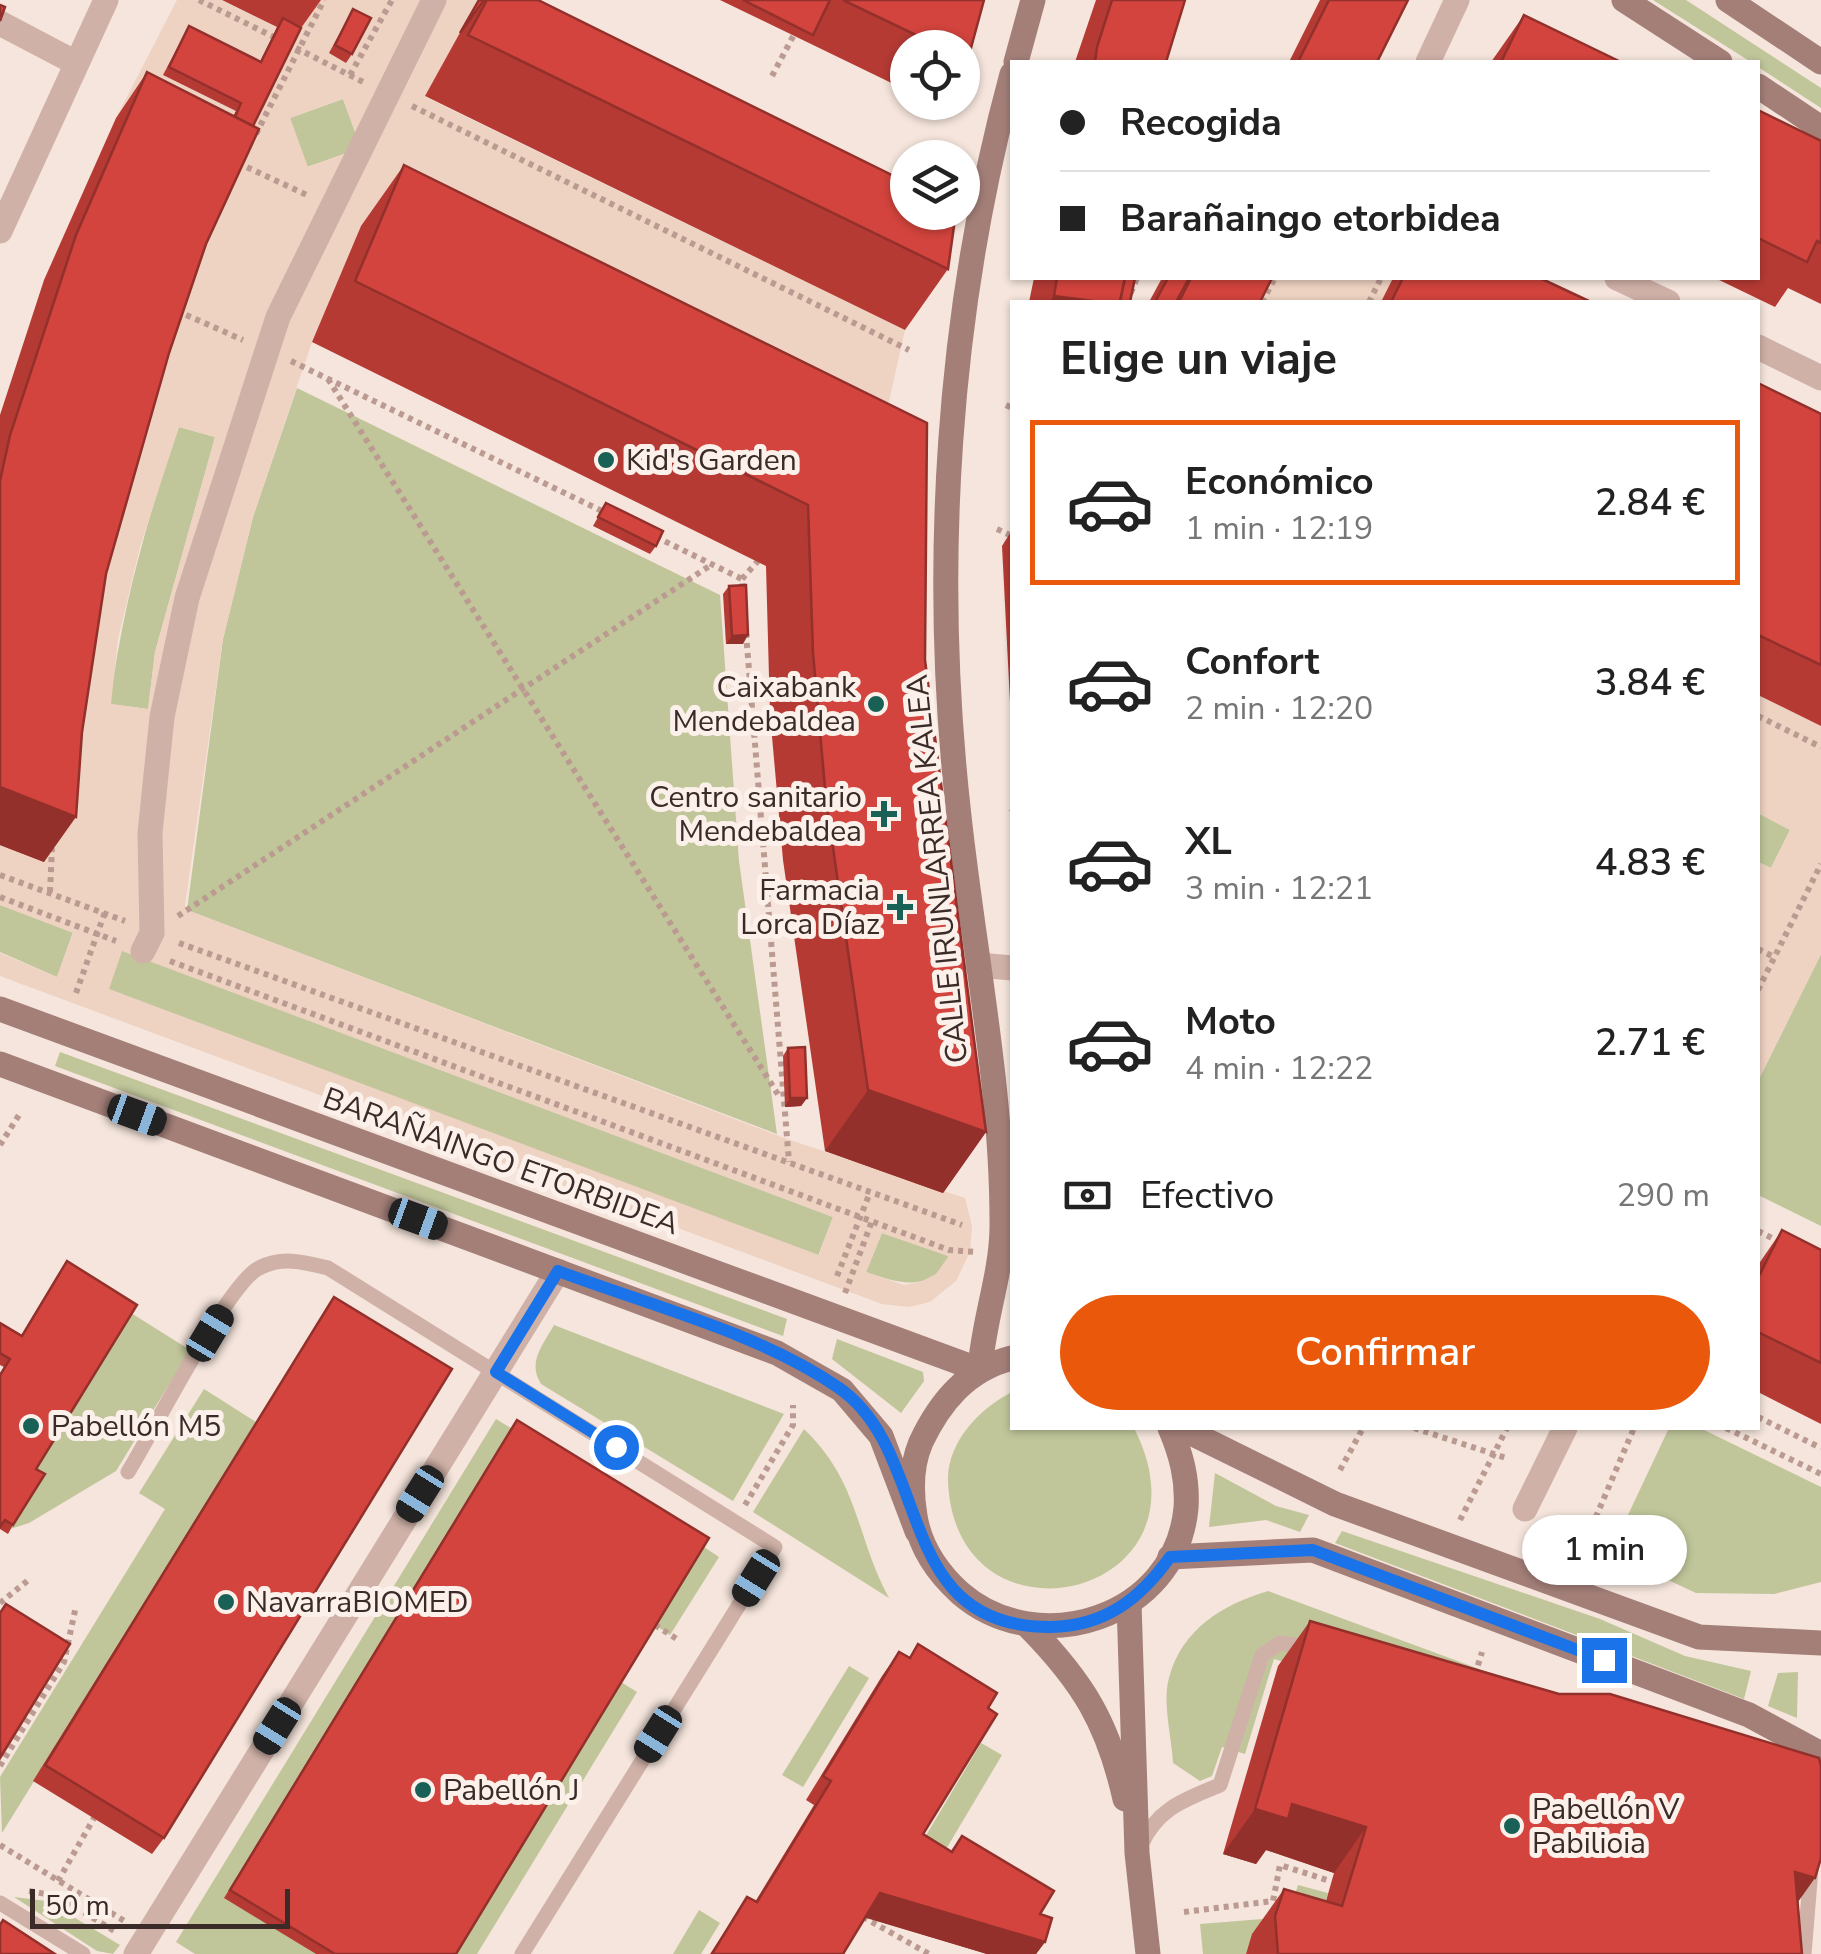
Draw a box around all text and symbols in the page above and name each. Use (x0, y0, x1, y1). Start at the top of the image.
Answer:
map controls (890, 30, 980, 230)
button: locate (890, 30, 980, 120)
text: Recogida (1120, 97, 1282, 148)
button: layers (890, 140, 980, 230)
text: Barañaingo etorbidea (1120, 193, 1501, 244)
text: Elige un viaje (1060, 329, 1337, 390)
place label: Kid's Garden (626, 440, 797, 481)
marker: Kid's Garden (595, 449, 617, 471)
text: Económico (1185, 456, 1374, 507)
icon: car (1065, 458, 1155, 548)
text: 2.84 € (1595, 477, 1705, 528)
text: 1 min · 12:19 (1185, 507, 1373, 550)
text: Confort (1185, 636, 1319, 687)
icon: car (1065, 638, 1155, 728)
text: 3.84 € (1595, 657, 1705, 708)
place label: Caixabank Mendebaldea (672, 667, 857, 742)
street label: CALLE IRUNLARREA KALEA (897, 673, 978, 1065)
text: 2 min · 12:20 (1185, 687, 1373, 730)
marker: Caixabank Mendebaldea (865, 693, 887, 715)
place label: Centro sanitario Mendebaldea (649, 777, 862, 852)
marker: Centro sanitario Mendebaldea (871, 801, 897, 827)
text: XL (1185, 816, 1232, 867)
icon: car (1065, 818, 1155, 908)
text: 4.83 € (1595, 837, 1705, 888)
text: 3 min · 12:21 (1185, 867, 1373, 910)
place label: Farmacia Lorca Díaz (740, 870, 880, 945)
marker: Farmacia Lorca Díaz (889, 896, 911, 918)
text: Moto (1185, 996, 1276, 1047)
icon: car (1065, 998, 1155, 1088)
text: 2.71 € (1595, 1017, 1705, 1068)
text: 4 min · 12:22 (1185, 1047, 1373, 1090)
street label: BARAÑAINGO ETORBIDEA (317, 1078, 685, 1245)
car (104, 1091, 170, 1139)
icon: cash (1060, 1168, 1115, 1223)
text: Efectivo (1140, 1170, 1274, 1221)
text: 290 m (1617, 1174, 1710, 1217)
car (385, 1195, 451, 1243)
button: Confirmar (1060, 1295, 1710, 1410)
car (182, 1300, 238, 1366)
place label: Pabellón M5 (51, 1406, 221, 1447)
marker: Pabellón M5 (20, 1415, 42, 1437)
route start (594, 1425, 639, 1470)
car (391, 1461, 449, 1527)
callout: 1 min (1522, 1515, 1686, 1585)
text: 1 min (1564, 1528, 1645, 1571)
car (727, 1545, 785, 1611)
place label: NavarraBIOMED (246, 1582, 469, 1623)
marker: NavarraBIOMED (215, 1591, 237, 1613)
route end (1582, 1638, 1627, 1683)
car (248, 1693, 306, 1759)
car (629, 1701, 687, 1767)
place label: Pabellón J (443, 1770, 579, 1811)
marker: Pabellón J (412, 1779, 434, 1801)
place label: Pabellón V Pabilioia (1532, 1789, 1680, 1864)
marker: Pabellón V Pabilioia (1501, 1815, 1523, 1837)
scale bar (30, 1884, 290, 1928)
text: 50 m (45, 1887, 110, 1925)

